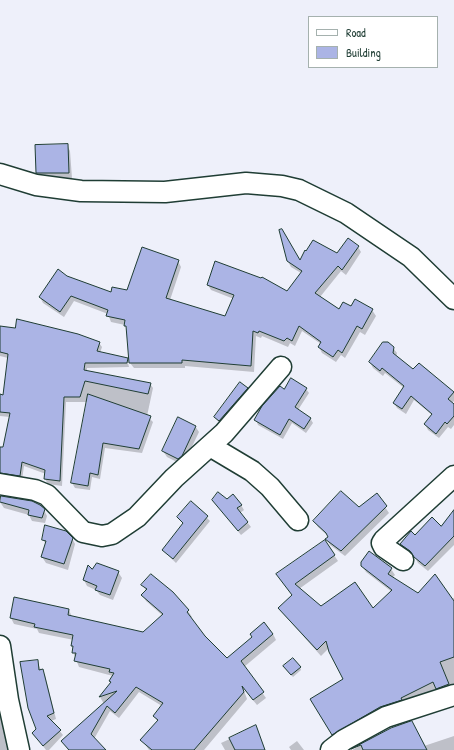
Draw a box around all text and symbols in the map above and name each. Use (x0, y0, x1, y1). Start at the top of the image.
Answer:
legend (308, 16, 438, 68)
text: Road (346, 24, 366, 41)
text: Building (346, 44, 381, 61)

